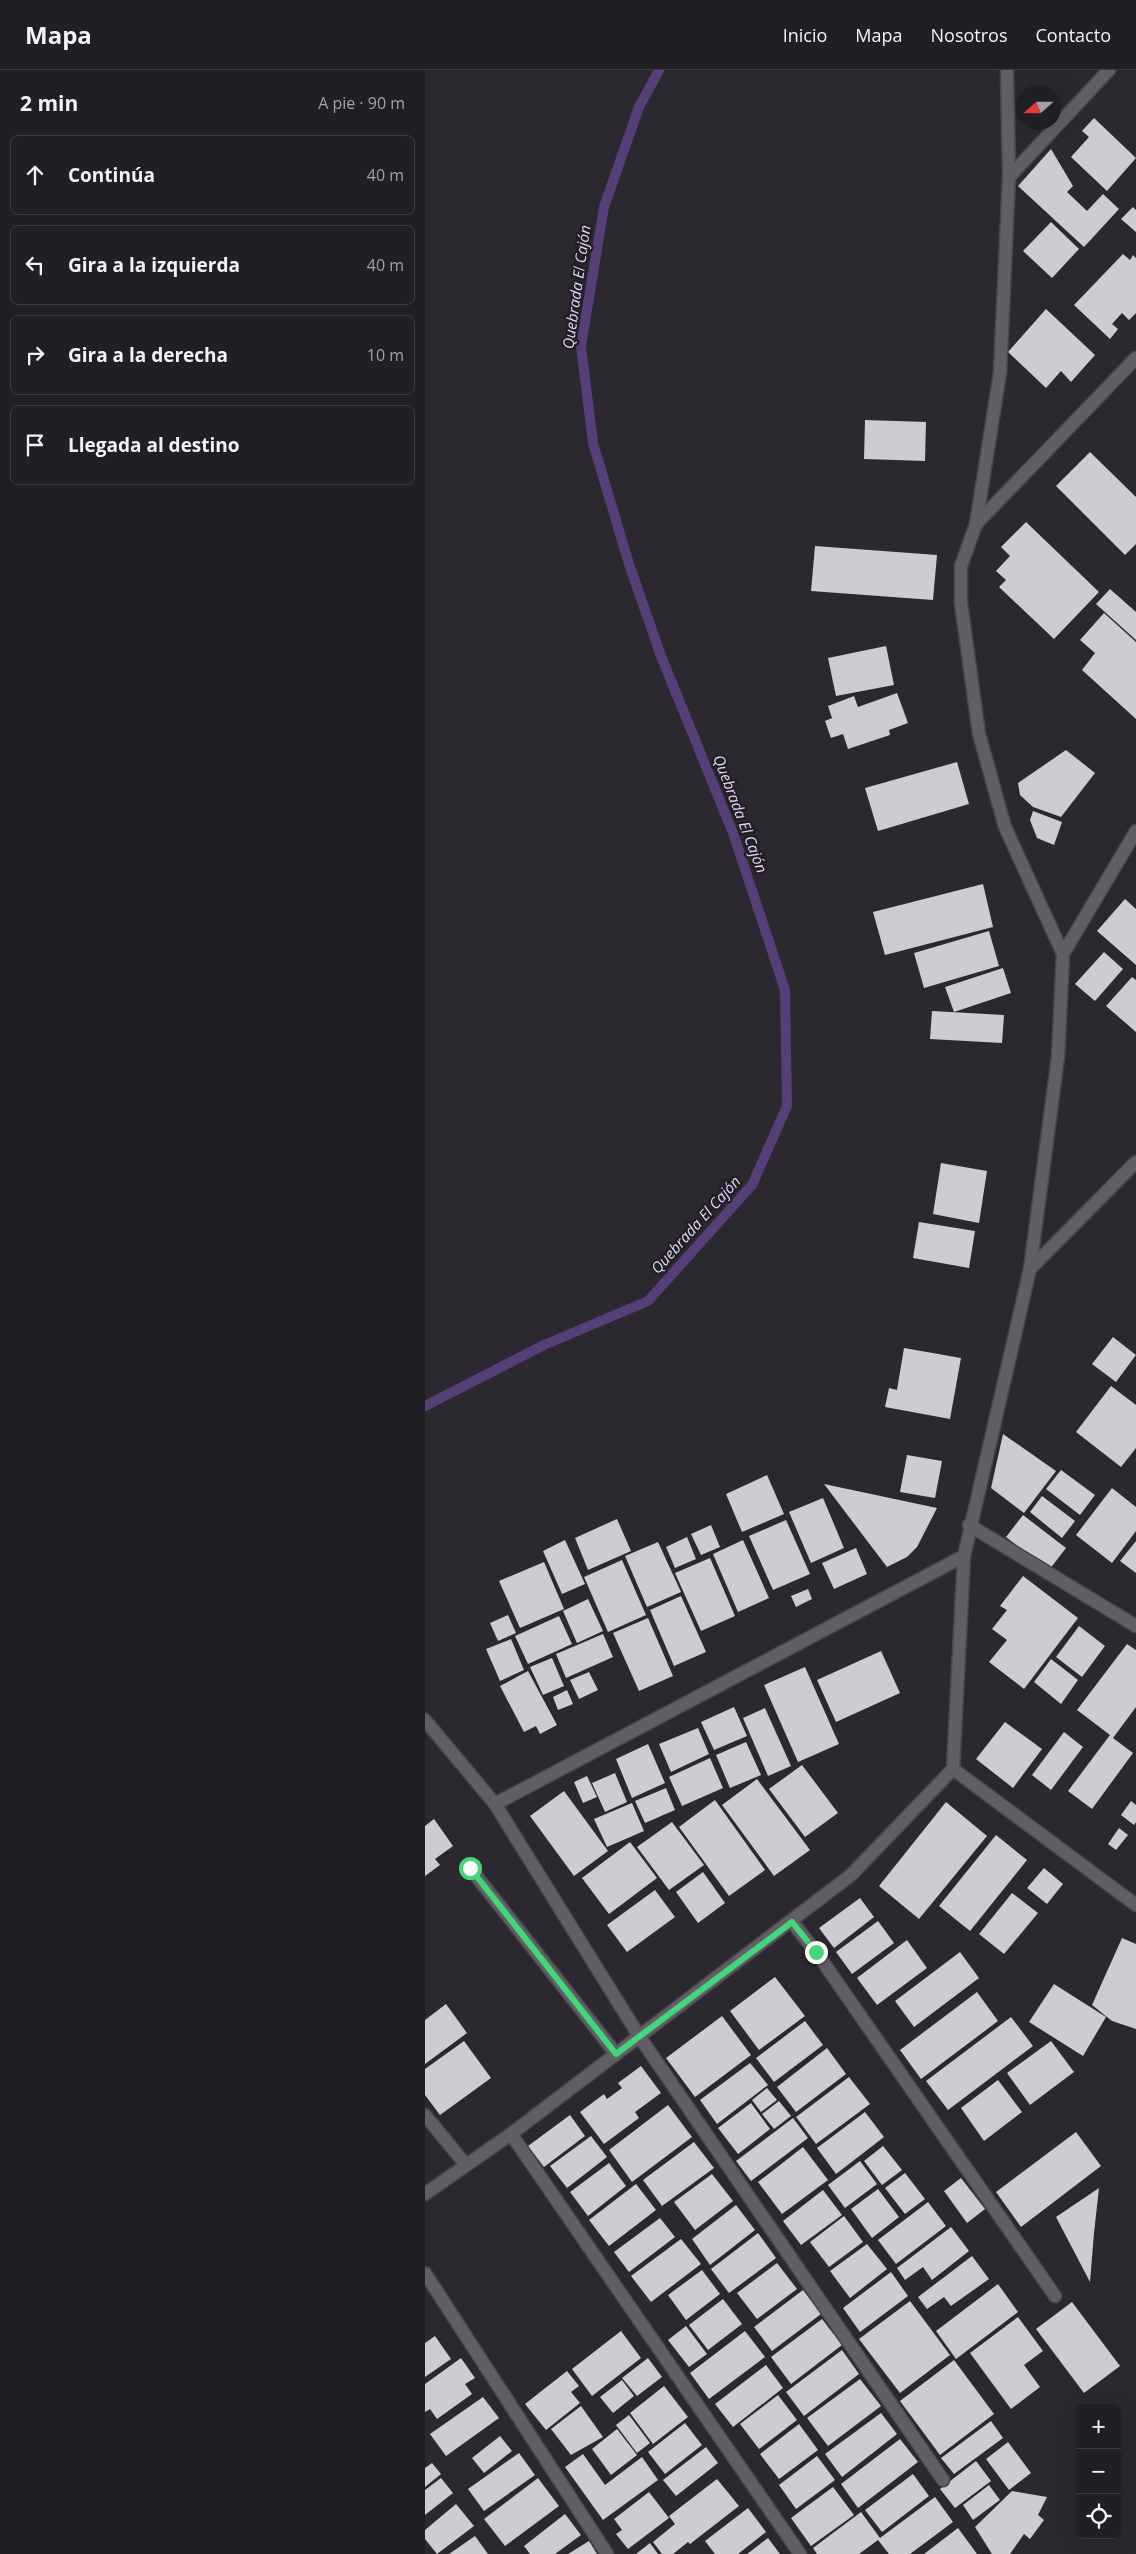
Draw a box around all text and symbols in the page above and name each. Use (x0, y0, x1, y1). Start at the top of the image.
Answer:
text: Mapa (25, 18, 92, 51)
text: Inicio (783, 23, 827, 47)
text: Mapa (855, 23, 903, 47)
text: Nosotros (931, 23, 1008, 47)
text: Contacto (1036, 23, 1111, 47)
north arrow (1016, 85, 1061, 130)
text: 2 min (20, 89, 78, 117)
text: A pie · 90 m (318, 92, 405, 114)
icon: ahead (21, 161, 49, 189)
text: Continúa (68, 162, 155, 188)
text: 40 m (367, 164, 404, 186)
water label: Quebrada El Cajón (557, 224, 595, 350)
icon: left (21, 251, 49, 279)
text: Gira a la izquierda (68, 252, 240, 278)
text: 40 m (367, 254, 404, 276)
icon: right (21, 341, 49, 369)
text: Gira a la derecha (68, 342, 228, 368)
text: 10 m (367, 344, 404, 366)
icon: arrive (21, 431, 49, 459)
text: Llegada al destino (68, 432, 240, 458)
water label: Quebrada El Cajón (709, 752, 773, 875)
water label: Quebrada El Cajón (646, 1171, 744, 1277)
route start (459, 1857, 482, 1880)
route end (805, 1941, 828, 1964)
map controls (1076, 2404, 1121, 2539)
button: + (1076, 2404, 1121, 2449)
button: − (1076, 2449, 1121, 2494)
button: locate (1076, 2494, 1121, 2539)

